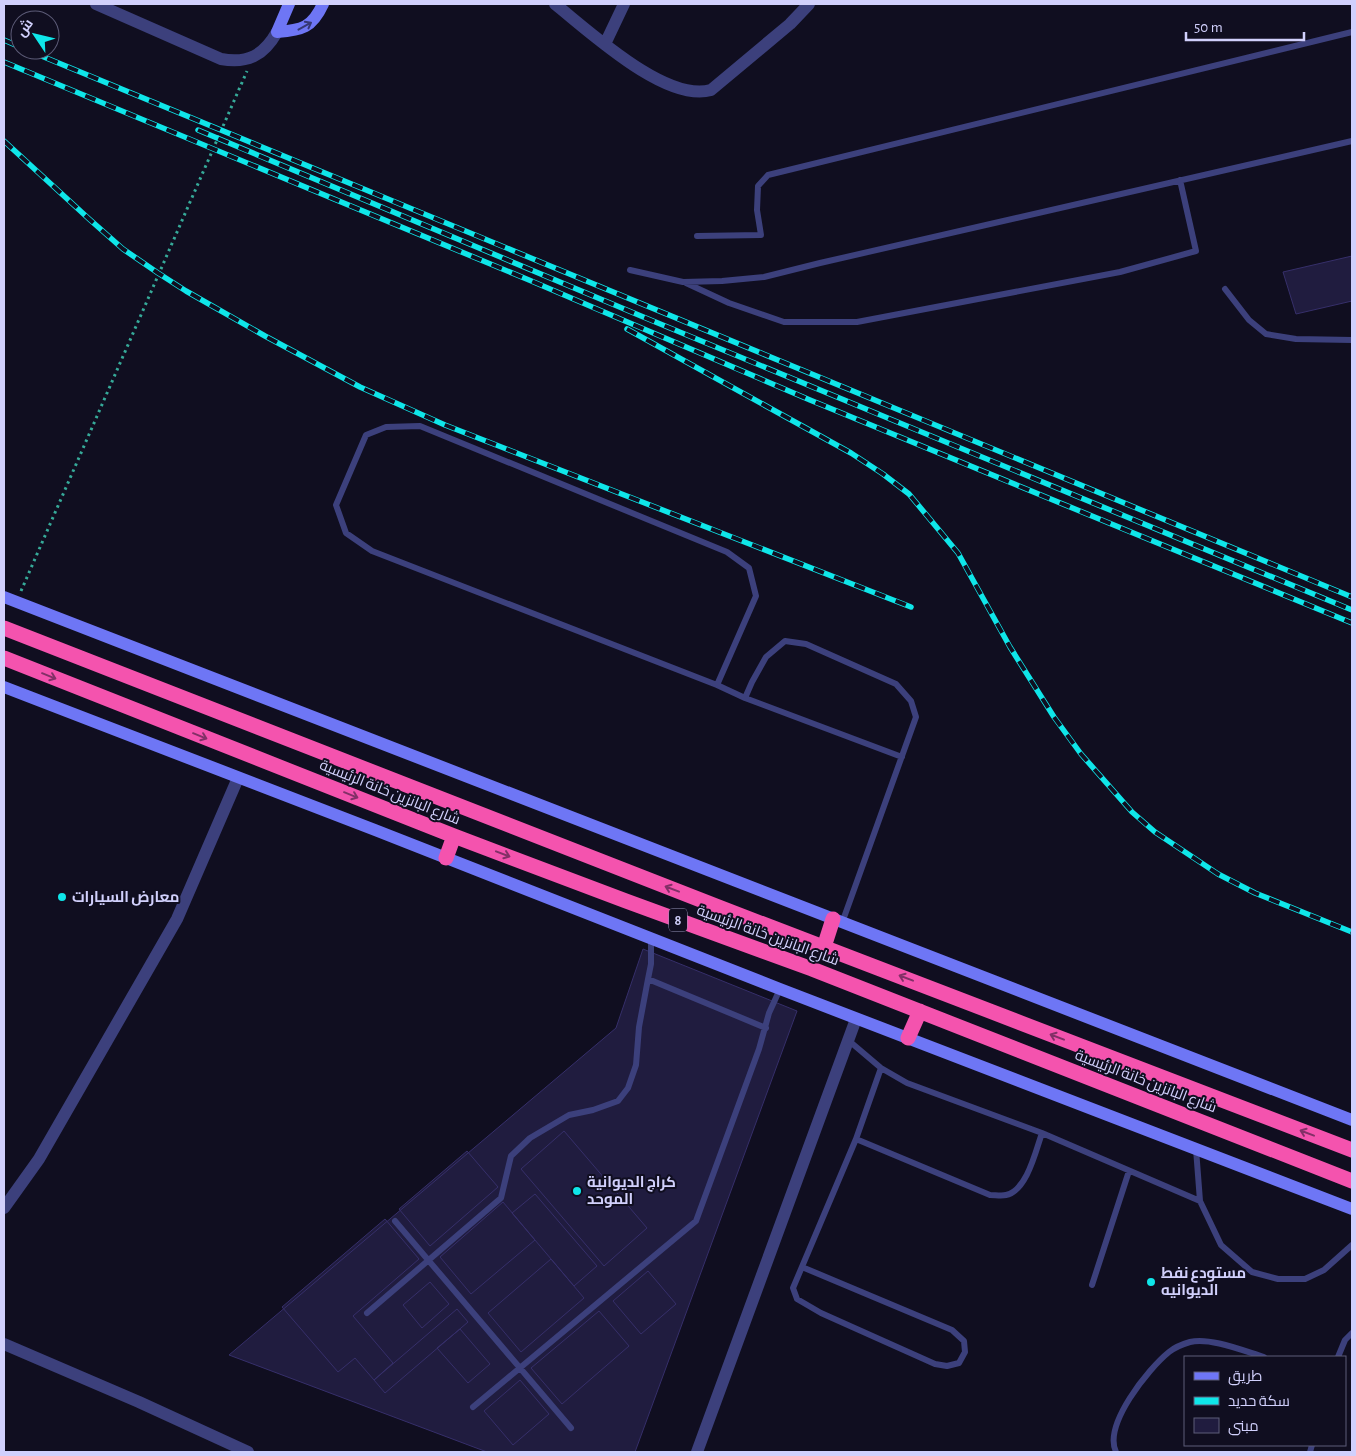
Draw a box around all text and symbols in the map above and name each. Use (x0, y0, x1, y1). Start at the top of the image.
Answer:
north arrow (10, 10, 60, 60)
scale bar (1186, 10, 1304, 42)
text: ش (13, 16, 37, 40)
one-way arrow (298, 20, 312, 30)
text: 50 m (1194, 20, 1223, 35)
one-way arrow (41, 672, 56, 681)
one-way arrow (192, 731, 207, 741)
street label: شارع البانزين خانة الرئيسية (316, 756, 463, 830)
one-way arrow (343, 791, 358, 801)
one-way arrow (495, 850, 510, 860)
one-way arrow (665, 884, 680, 893)
place label: معارض السيارات (72, 890, 179, 906)
marker: معارض السيارات (56, 891, 68, 903)
street label: شارع البانزين خانة الرئيسية (694, 902, 841, 971)
road number: 8 (669, 908, 687, 932)
one-way arrow (898, 973, 914, 982)
one-way arrow (1050, 1032, 1065, 1041)
street label: شارع البانزين خانة الرئيسية (1072, 1047, 1219, 1118)
one-way arrow (1300, 1128, 1315, 1137)
place label: كراج الديوانية الموحد (587, 1175, 676, 1208)
marker: كراج الديوانية الموحد (571, 1185, 583, 1197)
place label: مستودع نفط الديوانيه (1161, 1266, 1246, 1299)
marker: مستودع نفط الديوانيه (1145, 1276, 1157, 1288)
legend (1184, 1356, 1346, 1446)
text: طريق (1228, 1369, 1262, 1386)
text: سكة حديد (1228, 1394, 1290, 1409)
text: مبنى (1228, 1419, 1259, 1436)

